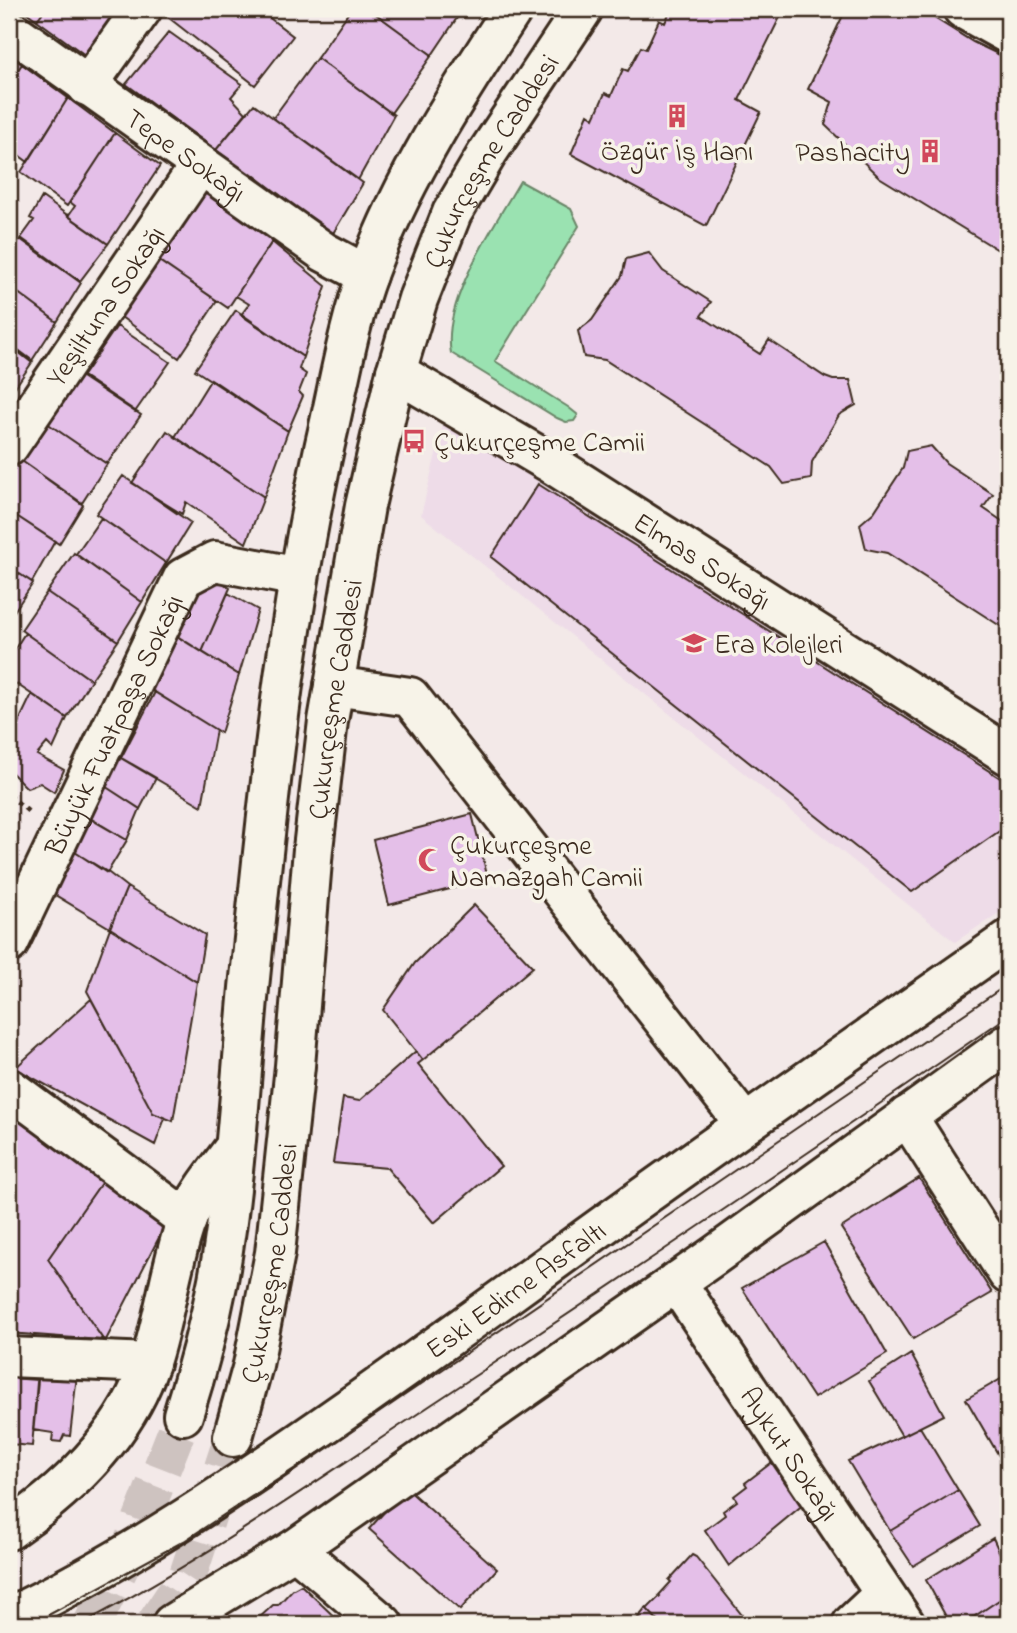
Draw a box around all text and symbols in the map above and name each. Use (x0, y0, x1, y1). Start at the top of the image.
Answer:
street label: Çukurçeşme Caddesi (415, 47, 571, 275)
street label: Tepe Sokağı (115, 100, 253, 214)
building icon: Özgür İş Hanı (663, 102, 691, 130)
place label: Özgür İş Hanı (601, 133, 753, 174)
place label: Pashacity (795, 134, 910, 175)
building icon: Pashacity (916, 137, 944, 165)
street label: Yeşiltuna Sokağı (38, 218, 177, 396)
place label: Çukurçeşme Camii (434, 424, 645, 465)
bus stop icon: Çukurçeşme Camii (400, 427, 428, 455)
street label: Elmas Sokağı (624, 504, 778, 623)
street label: Çukurçeşme Caddesi (300, 576, 376, 822)
street label: Büyük Fuatpaşa Sokağı (36, 588, 196, 865)
place label: Era Kolejleri (714, 626, 843, 667)
school or university icon: Era Kolejleri (680, 629, 708, 657)
place label: Çukurçeşme Namazgah Camii (450, 827, 643, 900)
mosque icon: Çukurçeşme Namazgah Camii (416, 846, 444, 874)
street label: Çukurçeşme Caddesi (232, 1141, 311, 1389)
street label: Eski Edirne Asfaltı (418, 1212, 616, 1371)
street label: Aykut Sokağı (728, 1380, 848, 1531)

